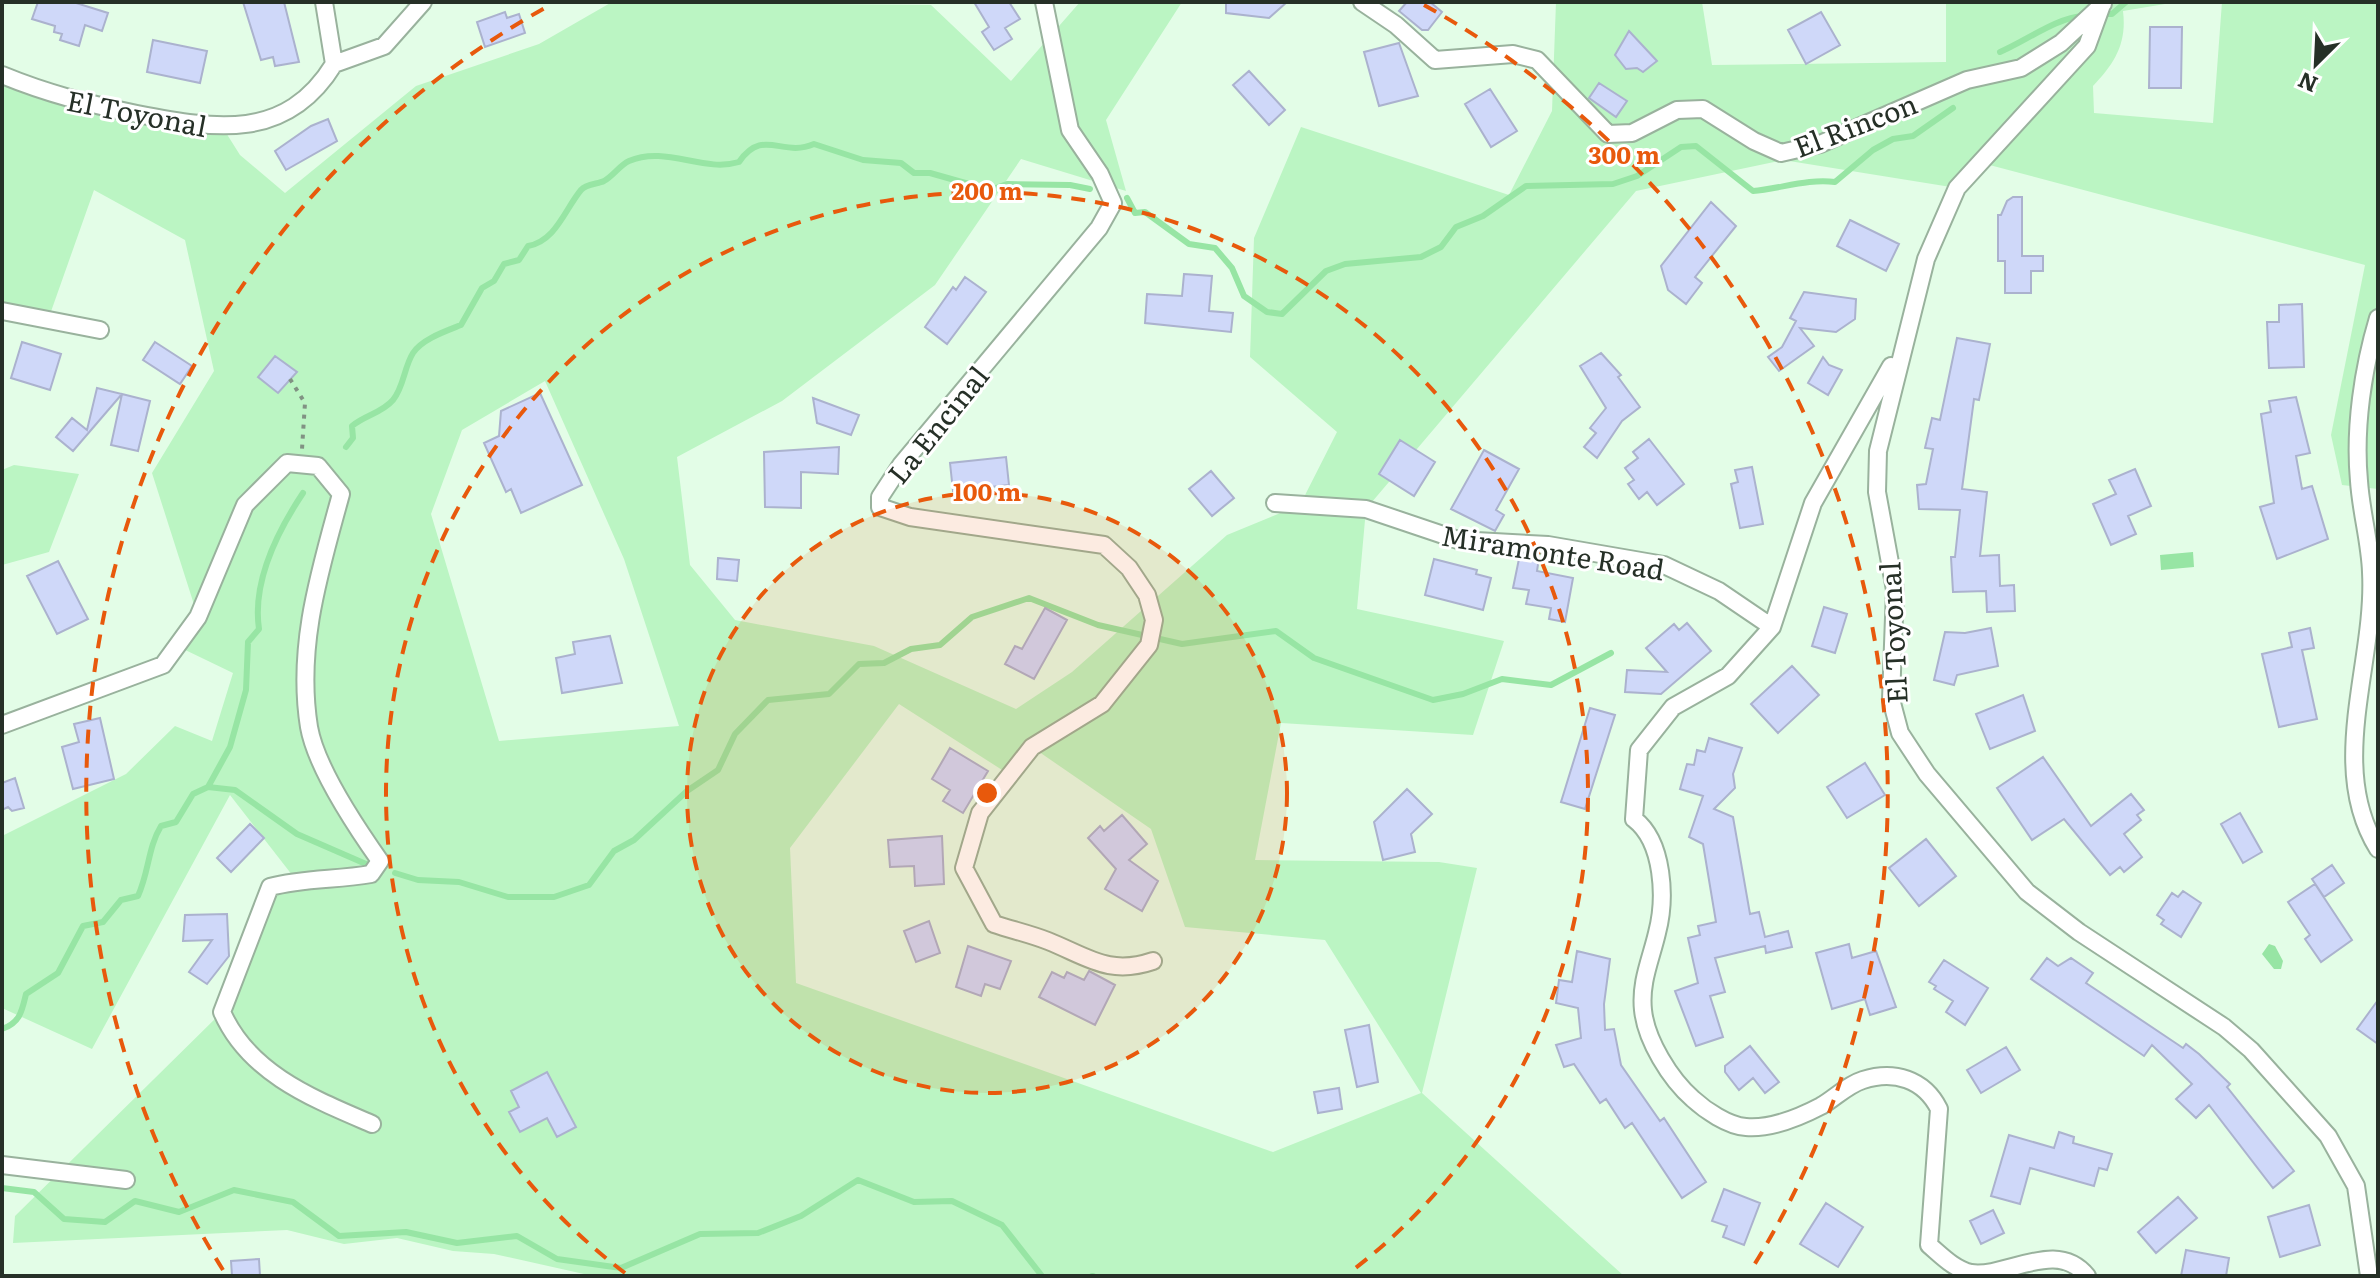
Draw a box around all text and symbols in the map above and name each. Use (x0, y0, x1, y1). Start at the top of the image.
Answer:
north arrow (2276, 24, 2356, 104)
text: N (2292, 65, 2322, 102)
street label: El Toyonal (63, 78, 211, 146)
street label: El Rincon (1787, 81, 1923, 167)
text: 300 m (1588, 136, 1660, 171)
text: 200 m (951, 172, 1023, 207)
street label: La Encinal (876, 356, 998, 492)
text: 100 m (953, 473, 1021, 508)
street label: Miramonte Road (1438, 513, 1668, 589)
street label: El Toyonal (1867, 561, 1917, 705)
centre of rings (973, 779, 1001, 807)

